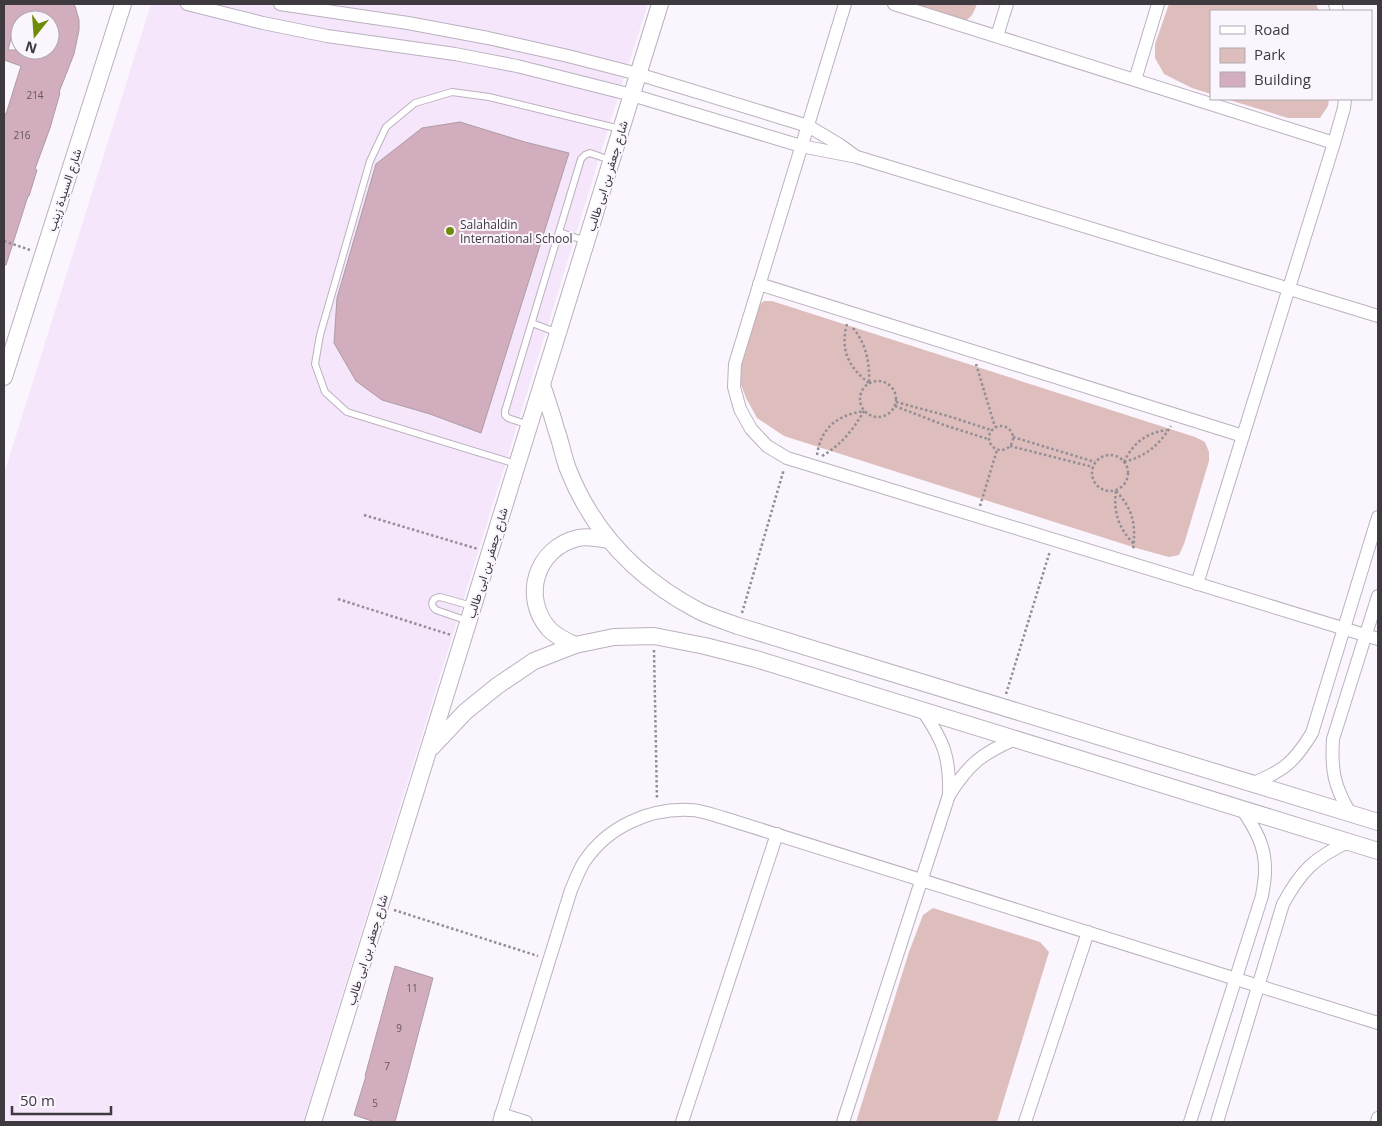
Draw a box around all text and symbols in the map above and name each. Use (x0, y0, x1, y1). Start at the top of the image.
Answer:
north arrow (10, 10, 60, 60)
legend (1210, 10, 1372, 100)
text: Road (1254, 19, 1290, 39)
text: N (23, 37, 39, 59)
text: Park (1254, 44, 1285, 64)
text: Building (1254, 69, 1311, 89)
house number: 214 (26, 88, 44, 102)
street label: شارع جعفر بن ابى طالب (582, 118, 633, 234)
house number: 216 (13, 128, 31, 142)
street label: شارع السيدة زينب (43, 146, 86, 234)
place label: Salahaldin International School (460, 216, 573, 247)
marker: Salahaldin International School (444, 225, 456, 237)
street label: شارع جعفر بن ابى طالب (462, 505, 513, 621)
street label: شارع جعفر بن ابى طالب (342, 892, 393, 1008)
house number: 11 (406, 981, 418, 995)
house number: 9 (396, 1021, 402, 1035)
house number: 7 (384, 1059, 390, 1073)
scale bar (12, 1084, 111, 1116)
text: 50 m (20, 1090, 55, 1110)
house number: 5 (372, 1096, 378, 1110)

